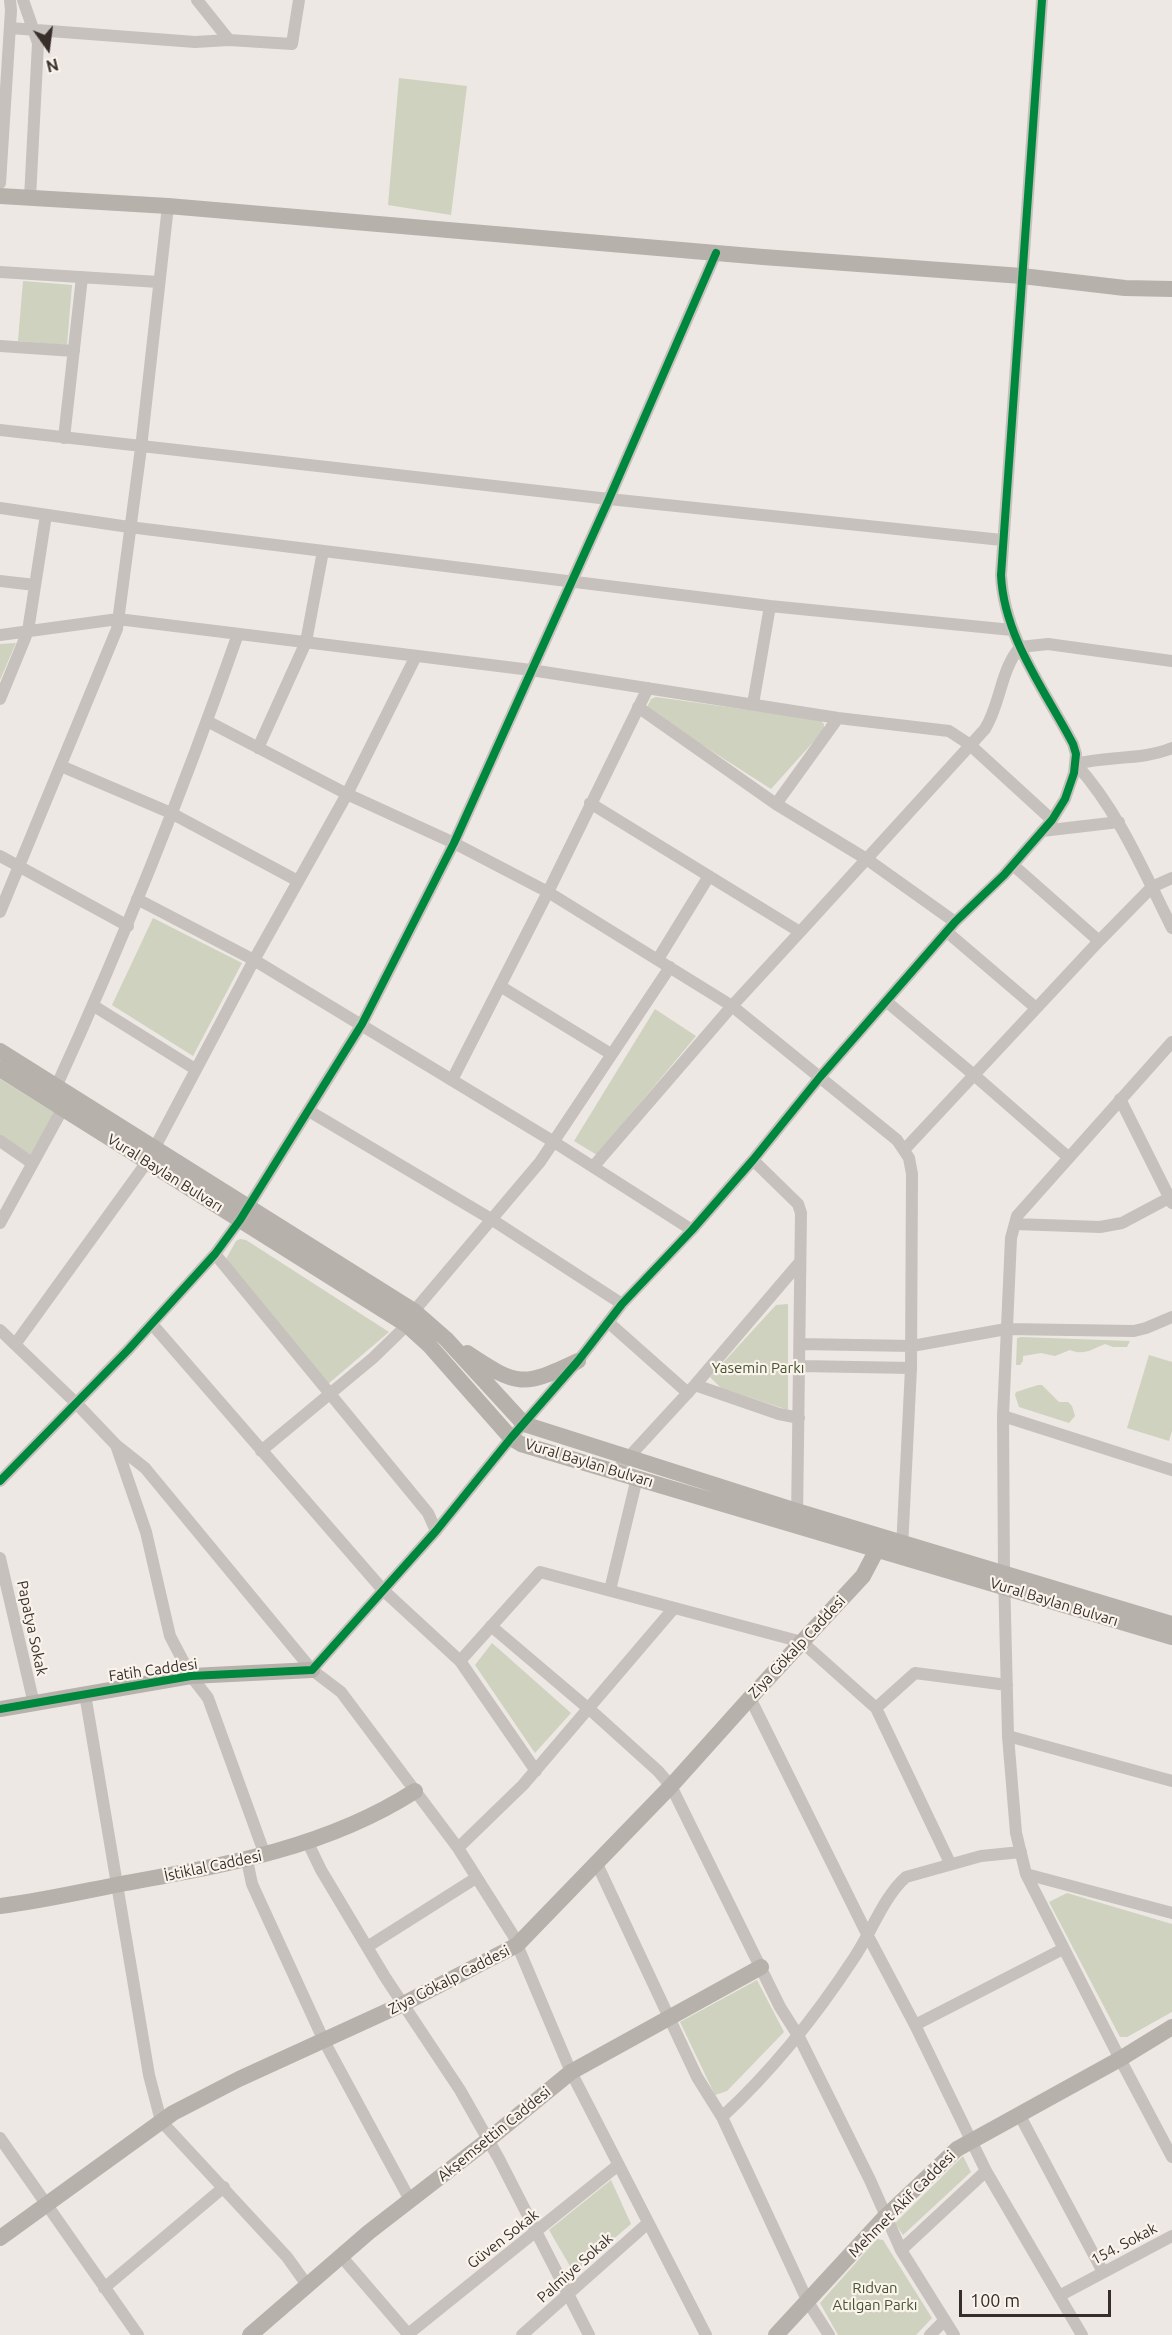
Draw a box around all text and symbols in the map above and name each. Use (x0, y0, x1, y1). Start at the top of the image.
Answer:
north arrow (18, 18, 78, 78)
text: N (44, 55, 60, 76)
street label: Vural Baylan Bulvarı (104, 1130, 226, 1216)
park label: Yasemin Parkı (712, 1359, 804, 1377)
street label: Vural Baylan Bulvarı (523, 1435, 655, 1491)
street label: Vural Baylan Bulvarı (988, 1574, 1120, 1630)
street label: Papatya Sokak (13, 1579, 51, 1677)
street label: Ziya Gökalp Caddesi (745, 1592, 849, 1702)
street label: Fatih Caddesi (107, 1655, 199, 1685)
street label: İstiklal Caddesi (163, 1847, 263, 1885)
street label: Ziya Gökalp Caddesi (385, 1942, 513, 2018)
street label: Akşemsettin Caddesi (434, 2083, 554, 2185)
street label: Mehmet Akif Caddesi (845, 2147, 959, 2261)
street label: Güven Sokak (464, 2206, 542, 2272)
street label: 154. Sokak (1088, 2219, 1160, 2269)
street label: Palmiye Sokak (534, 2229, 616, 2307)
scale bar (962, 2278, 1114, 2316)
park label: Rıdvan Atılgan Parkı (832, 2279, 918, 2314)
text: 100 m (970, 2290, 1020, 2310)

